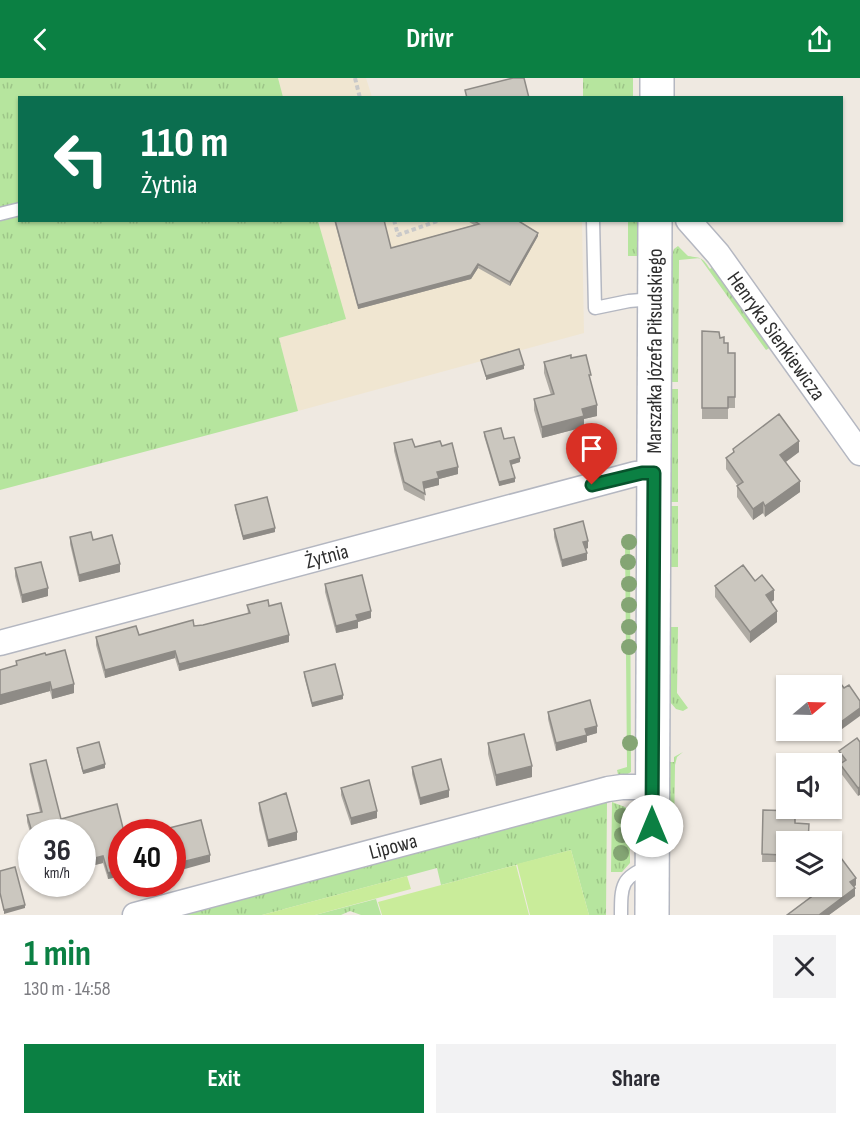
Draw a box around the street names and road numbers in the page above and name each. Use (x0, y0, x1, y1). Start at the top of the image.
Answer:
street label: Marszałka Józefa Piłsudskiego (641, 248, 667, 454)
street label: Henryka Sienkiewicza (722, 267, 831, 405)
street label: Żytnia (302, 538, 351, 574)
street label: Lipowa (366, 828, 420, 865)

